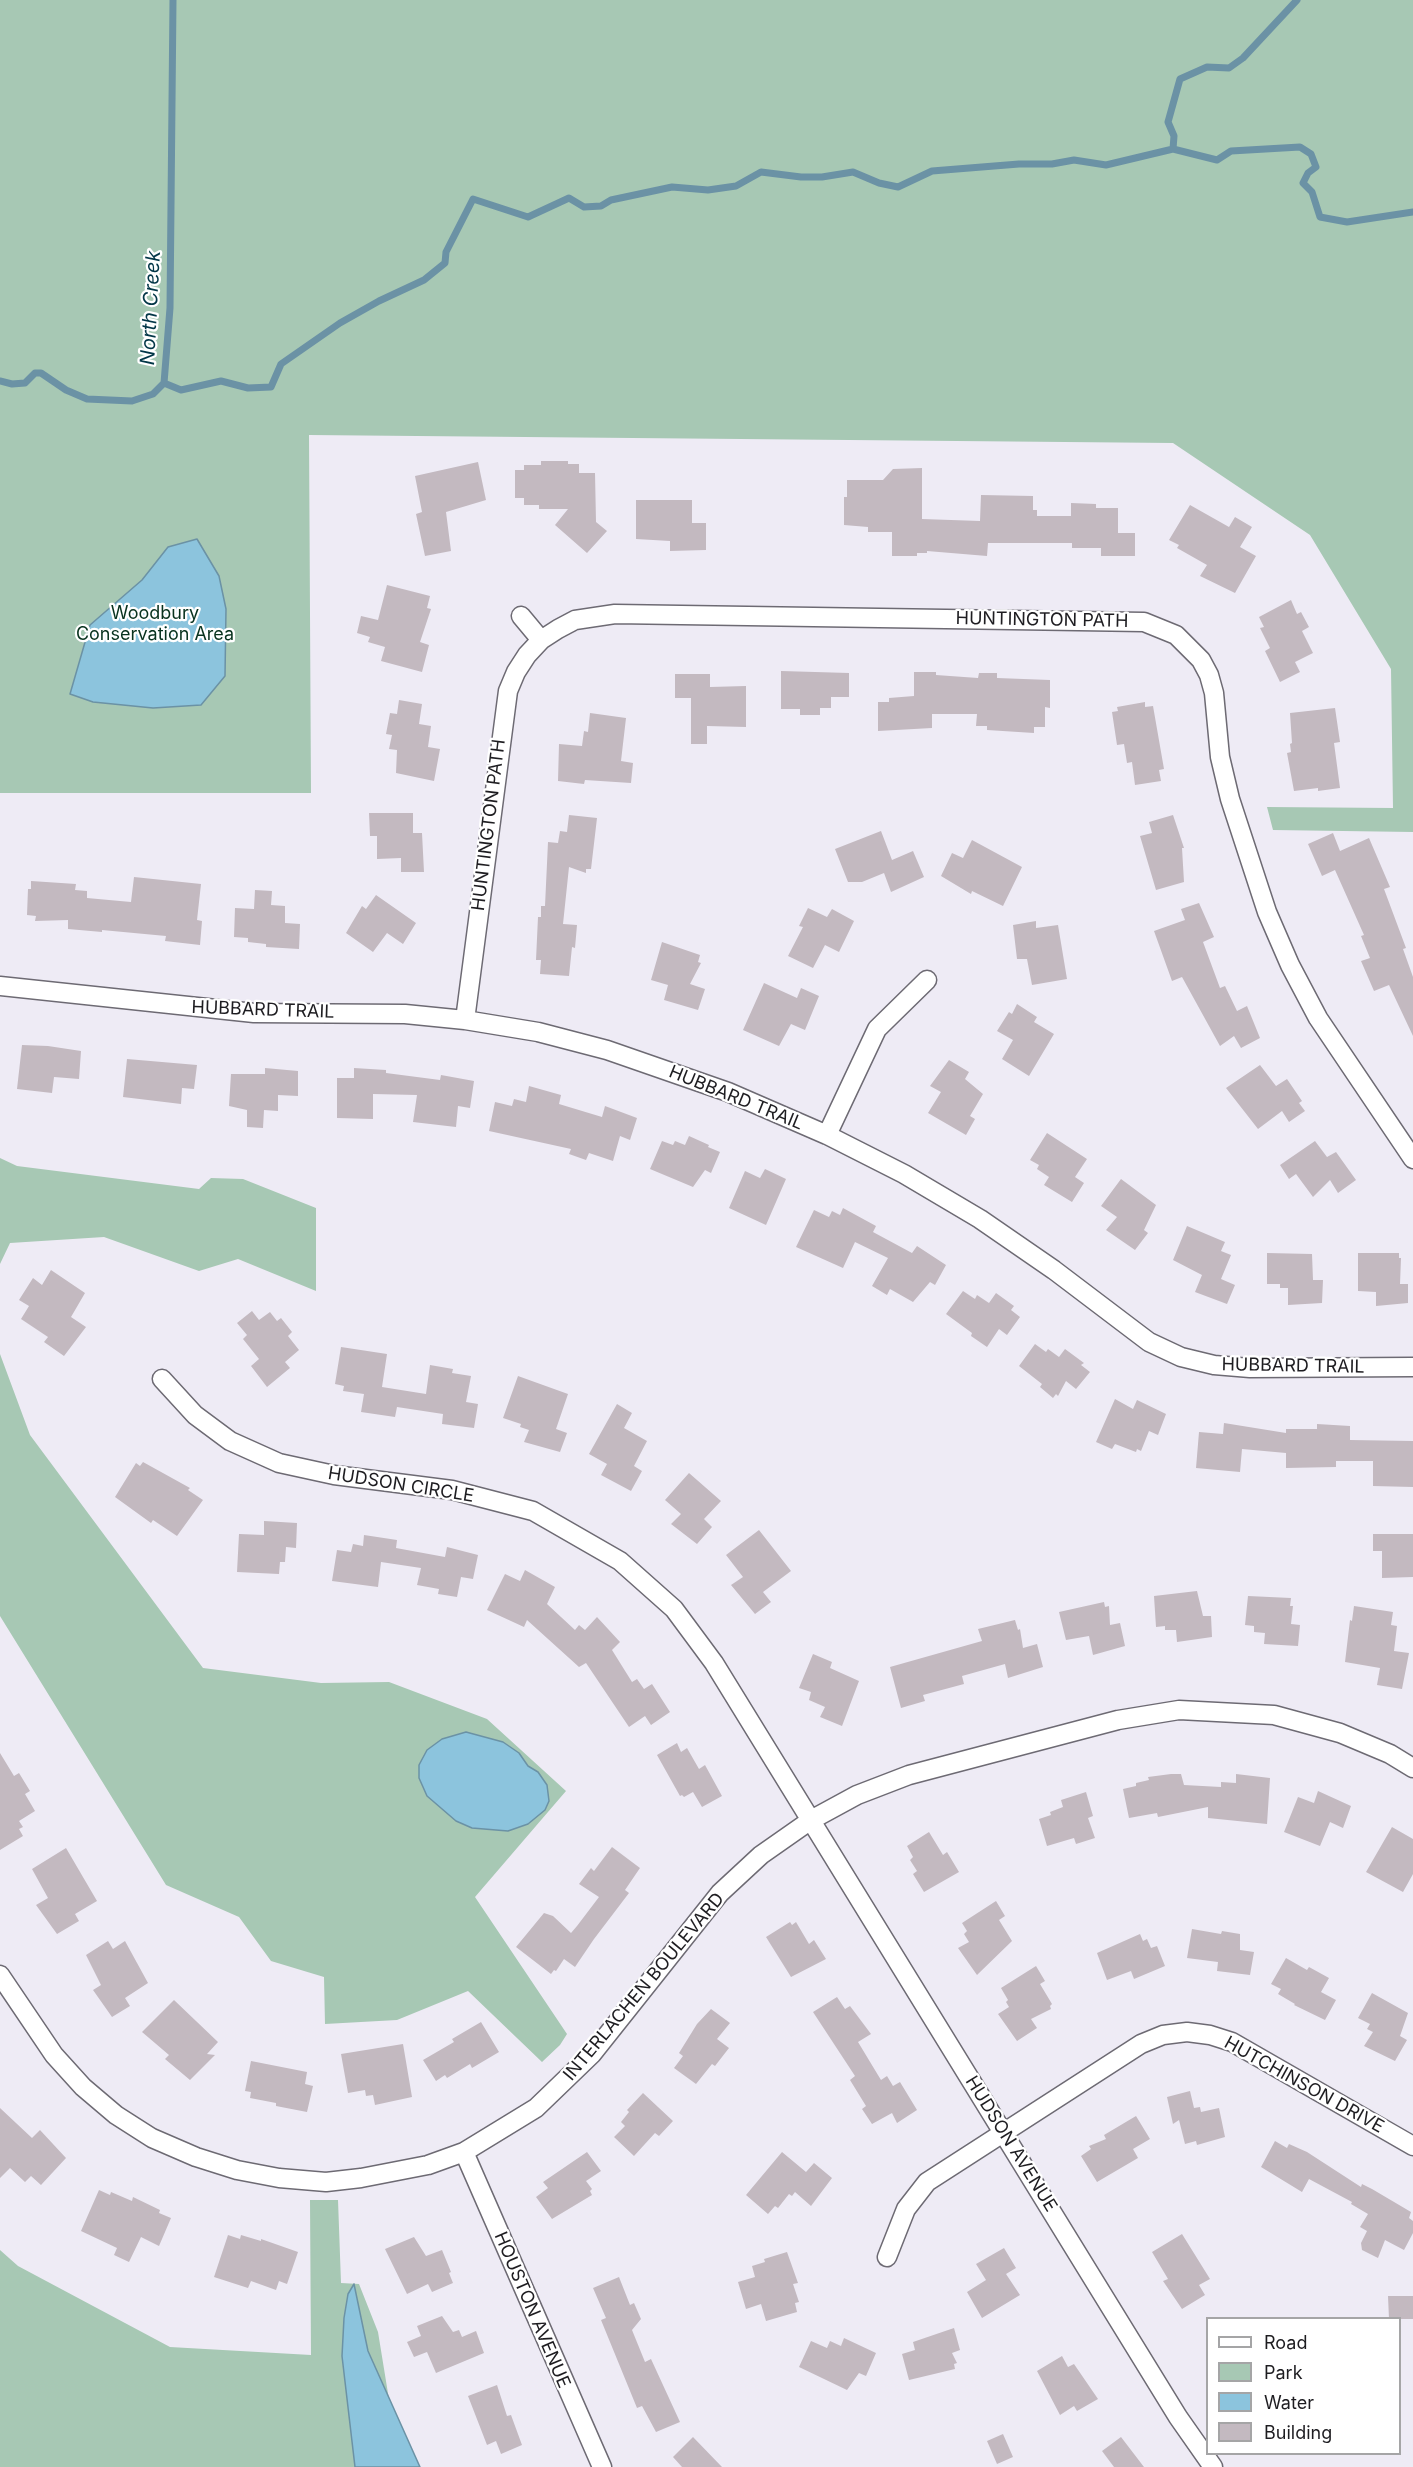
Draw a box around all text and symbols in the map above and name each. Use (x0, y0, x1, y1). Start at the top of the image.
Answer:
water label: North Creek (136, 250, 166, 366)
park label: Woodbury Conservation Area (76, 603, 234, 646)
street label: HUNTINGTON PATH (955, 608, 1129, 632)
street label: HUNTINGTON PATH (468, 738, 510, 912)
street label: HUBBARD TRAIL (191, 997, 335, 1023)
street label: HUBBARD TRAIL (666, 1061, 806, 1135)
street label: HUBBARD TRAIL (1221, 1354, 1365, 1378)
street label: HUDSON CIRCLE (327, 1463, 475, 1507)
street label: INTERLACHEN BOULEVARD (559, 1889, 729, 2085)
street label: HUTCHINSON DRIVE (1220, 2032, 1388, 2138)
street label: HUDSON AVENUE (961, 2072, 1061, 2216)
street label: HOUSTON AVENUE (489, 2229, 575, 2391)
legend (1206, 2317, 1401, 2455)
text: Road (1264, 2332, 1307, 2353)
text: Park (1264, 2362, 1303, 2383)
text: Water (1264, 2392, 1314, 2413)
text: Building (1264, 2422, 1332, 2443)

